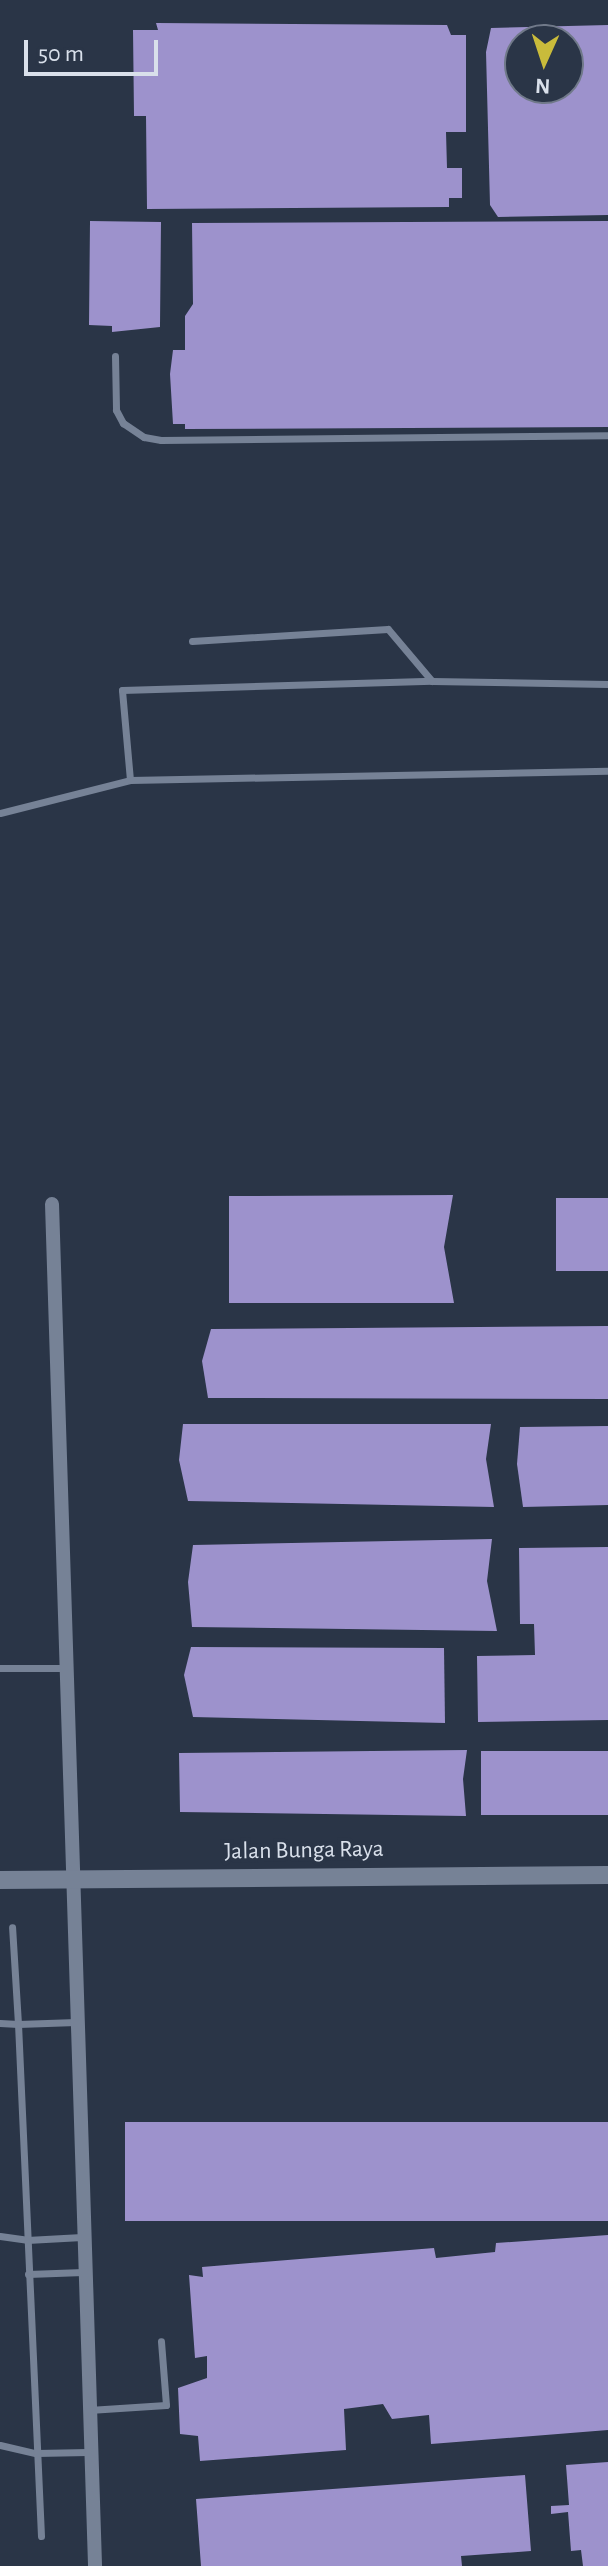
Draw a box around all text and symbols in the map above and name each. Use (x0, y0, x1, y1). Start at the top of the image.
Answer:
scale bar (28, 24, 162, 74)
north arrow (504, 24, 584, 104)
text: 50 m (38, 42, 84, 66)
text: N (535, 75, 551, 97)
street label: Jalan Bunga Raya (224, 1835, 384, 1867)

